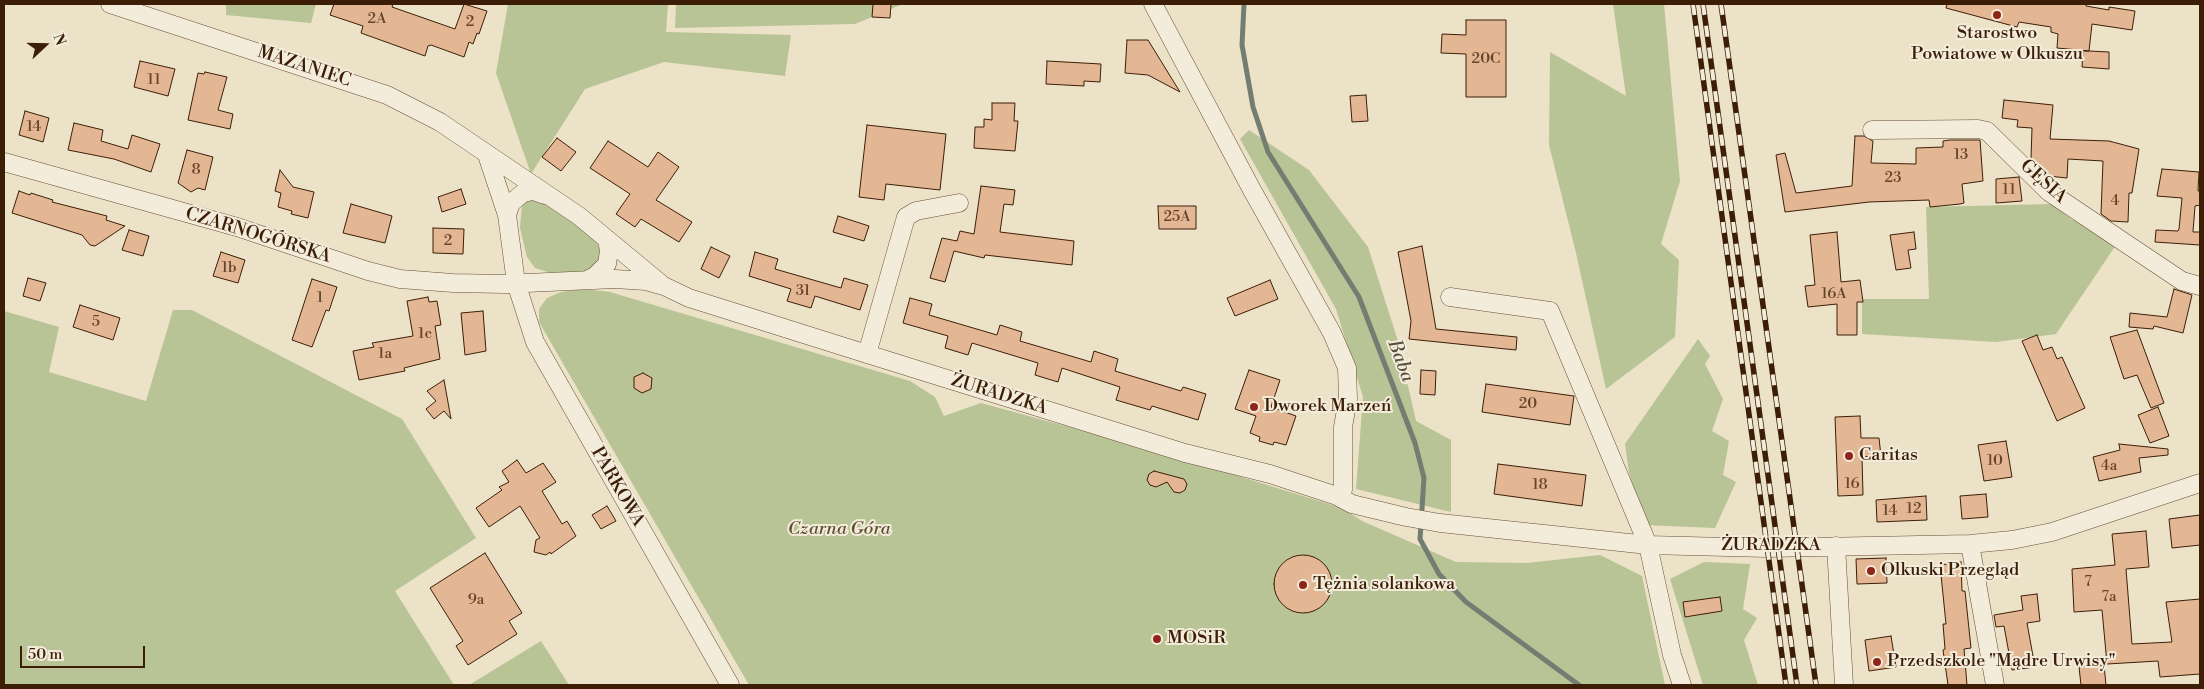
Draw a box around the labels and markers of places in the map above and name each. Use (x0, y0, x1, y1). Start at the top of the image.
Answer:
marker: Starostwo Powiatowe w Olkuszu (1991, 9, 2003, 21)
place label: Starostwo Powiatowe w Olkuszu (1911, 23, 2083, 66)
place label: Dworek Marzeń (1264, 396, 1391, 418)
marker: Dworek Marzeń (1248, 401, 1260, 413)
place label: Caritas (1859, 445, 1918, 467)
marker: Caritas (1843, 450, 1855, 462)
place label: Olkuski Przegląd (1881, 560, 2019, 582)
marker: Olkuski Przegląd (1865, 565, 1877, 577)
place label: Tężnia solankowa (1313, 574, 1455, 596)
marker: Tężnia solankowa (1297, 579, 1309, 591)
place label: MOSiR (1167, 628, 1226, 650)
marker: MOSiR (1151, 633, 1163, 645)
place label: Przedszkole "Mądre Urwisy" (1887, 651, 2116, 673)
marker: Przedszkole "Mądre Urwisy" (1871, 656, 1883, 668)

